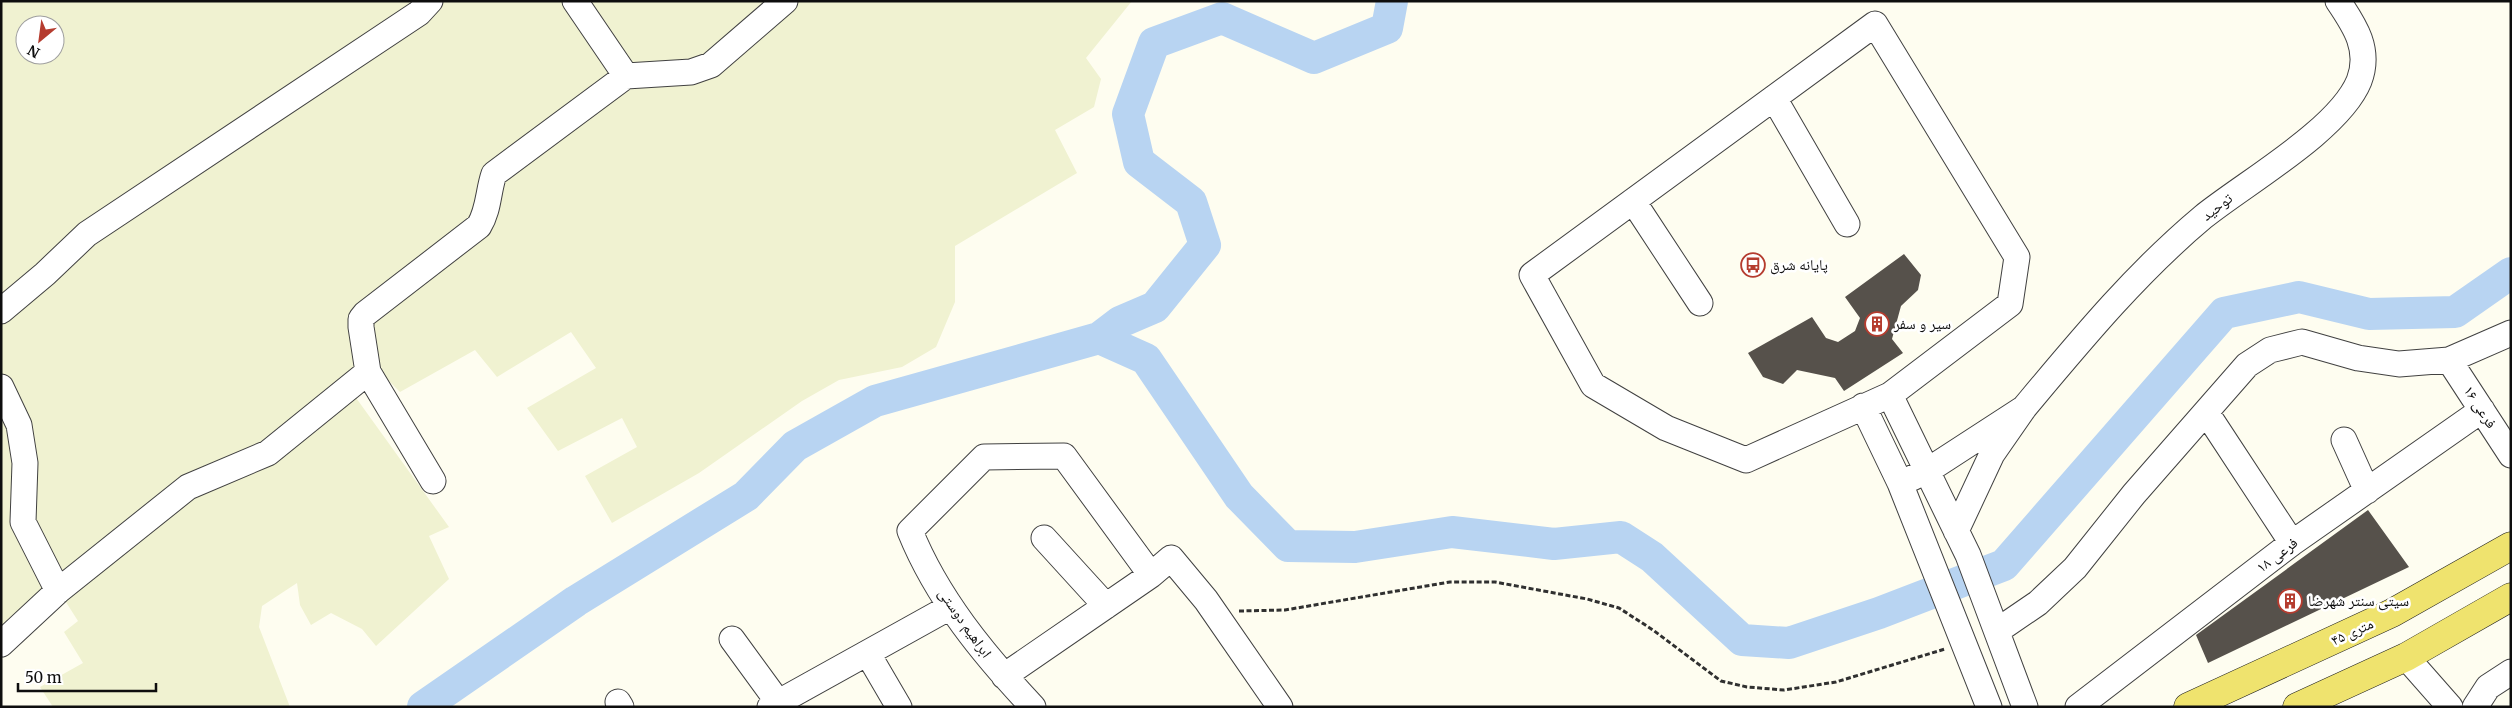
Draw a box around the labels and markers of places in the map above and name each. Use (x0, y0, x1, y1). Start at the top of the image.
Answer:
bus stop icon: پایانه شرق (1740, 252, 1766, 278)
place label: پایانه شرق (1770, 255, 1828, 275)
building icon: سیر و سفر (1864, 311, 1890, 337)
place label: سیر و سفر (1893, 314, 1951, 333)
building icon: سیتی سنتر شهرضا (2277, 588, 2303, 614)
place label: سیتی سنتر شهرضا (2308, 591, 2409, 611)

